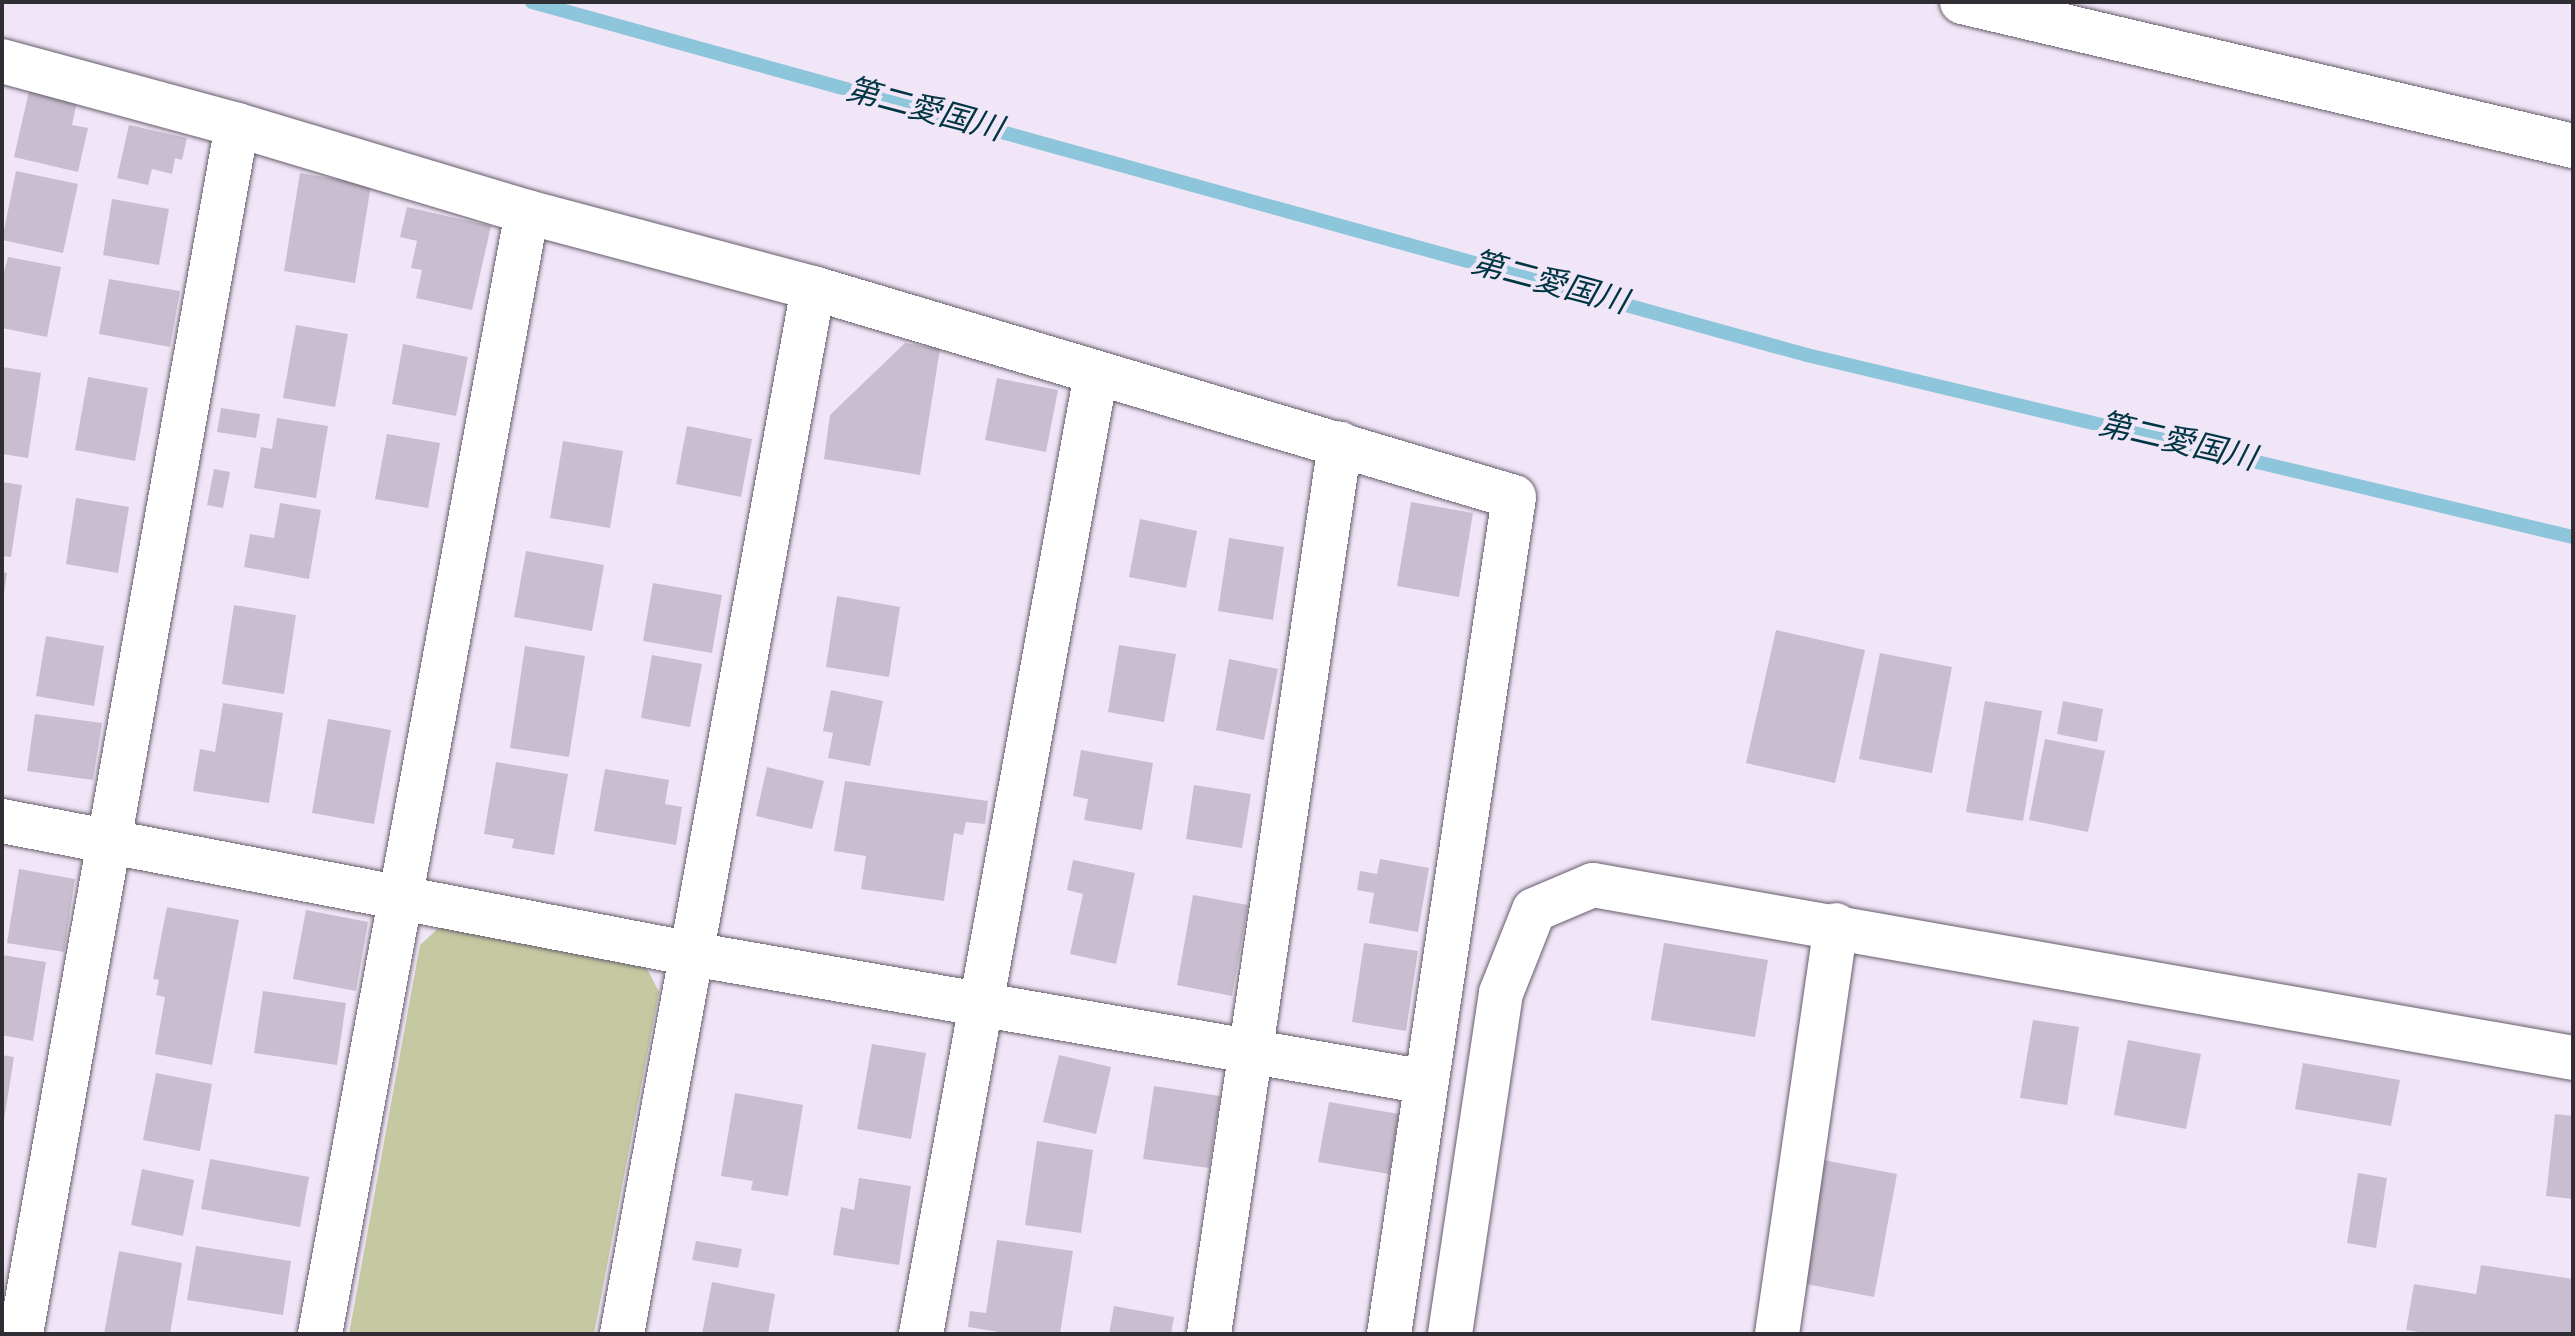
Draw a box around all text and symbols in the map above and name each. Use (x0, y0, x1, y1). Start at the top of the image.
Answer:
water label: 第二愛国川 (842, 72, 1006, 150)
water label: 第二愛国川 (1467, 245, 1631, 323)
water label: 第二愛国川 (2095, 406, 2259, 480)

